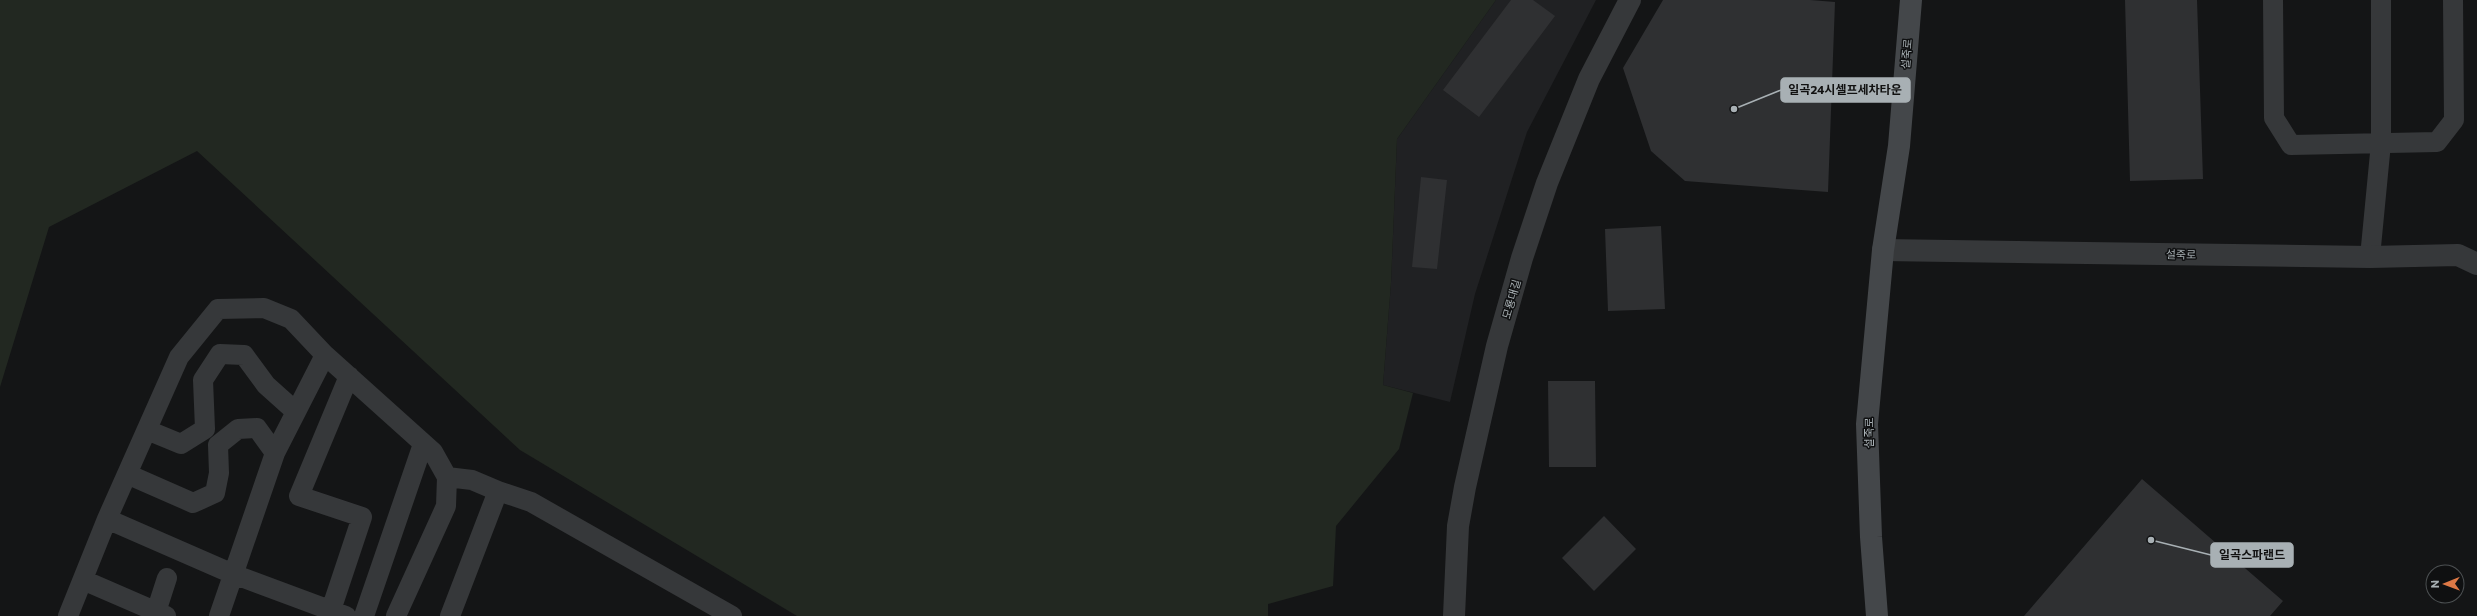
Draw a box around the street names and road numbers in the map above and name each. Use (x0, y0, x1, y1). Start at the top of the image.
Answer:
street label: 설죽로 (1898, 38, 1914, 70)
street label: 설죽로 (2166, 247, 2196, 261)
street label: 모룡대길 (1499, 278, 1523, 320)
street label: 설죽로 (1862, 418, 1875, 448)

